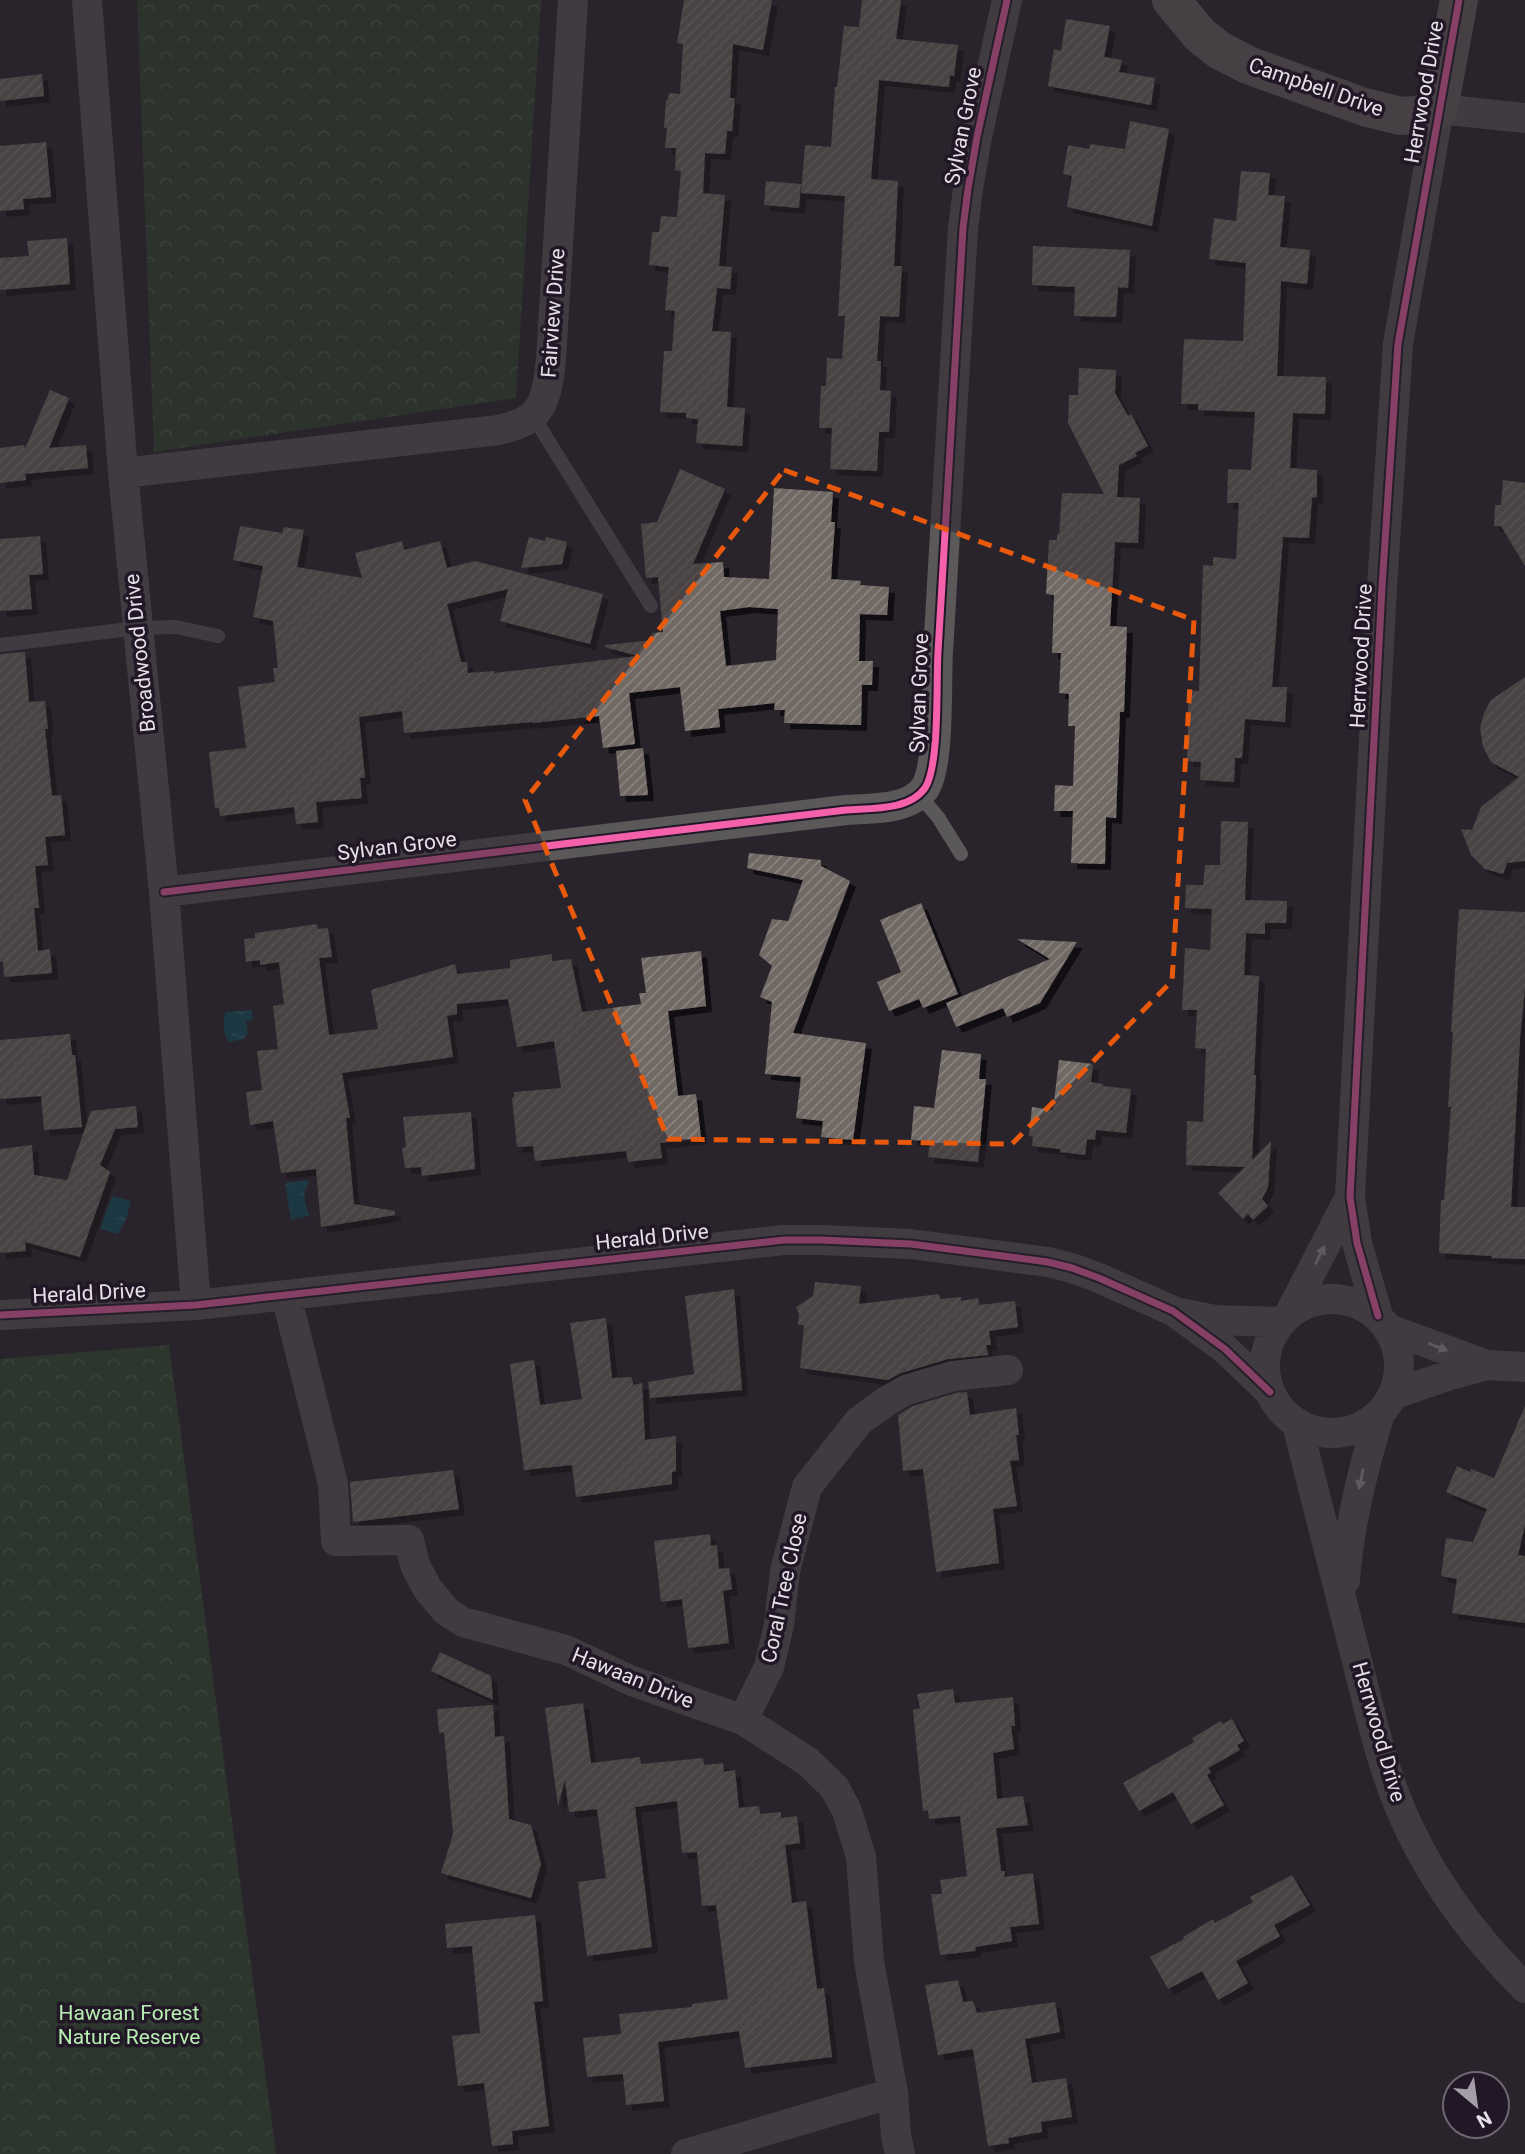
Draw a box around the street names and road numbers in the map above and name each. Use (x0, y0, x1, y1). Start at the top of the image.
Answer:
street label: Herrwood Drive (1400, 19, 1448, 165)
street label: Campbell Drive (1246, 53, 1386, 121)
street label: Sylvan Grove (940, 65, 986, 187)
street label: Fairview Drive (537, 247, 569, 379)
street label: Broadwood Drive (120, 573, 160, 733)
street label: Herrwood Drive (1345, 583, 1377, 729)
street label: Sylvan Grove (905, 633, 933, 753)
street label: Sylvan Grove (336, 827, 458, 865)
street label: Herald Drive (594, 1219, 710, 1255)
street label: Herald Drive (32, 1278, 146, 1308)
street label: Coral Tree Close (756, 1511, 812, 1665)
street label: Hawaan Drive (569, 1643, 697, 1713)
street label: Herrwood Drive (1348, 1659, 1410, 1805)

